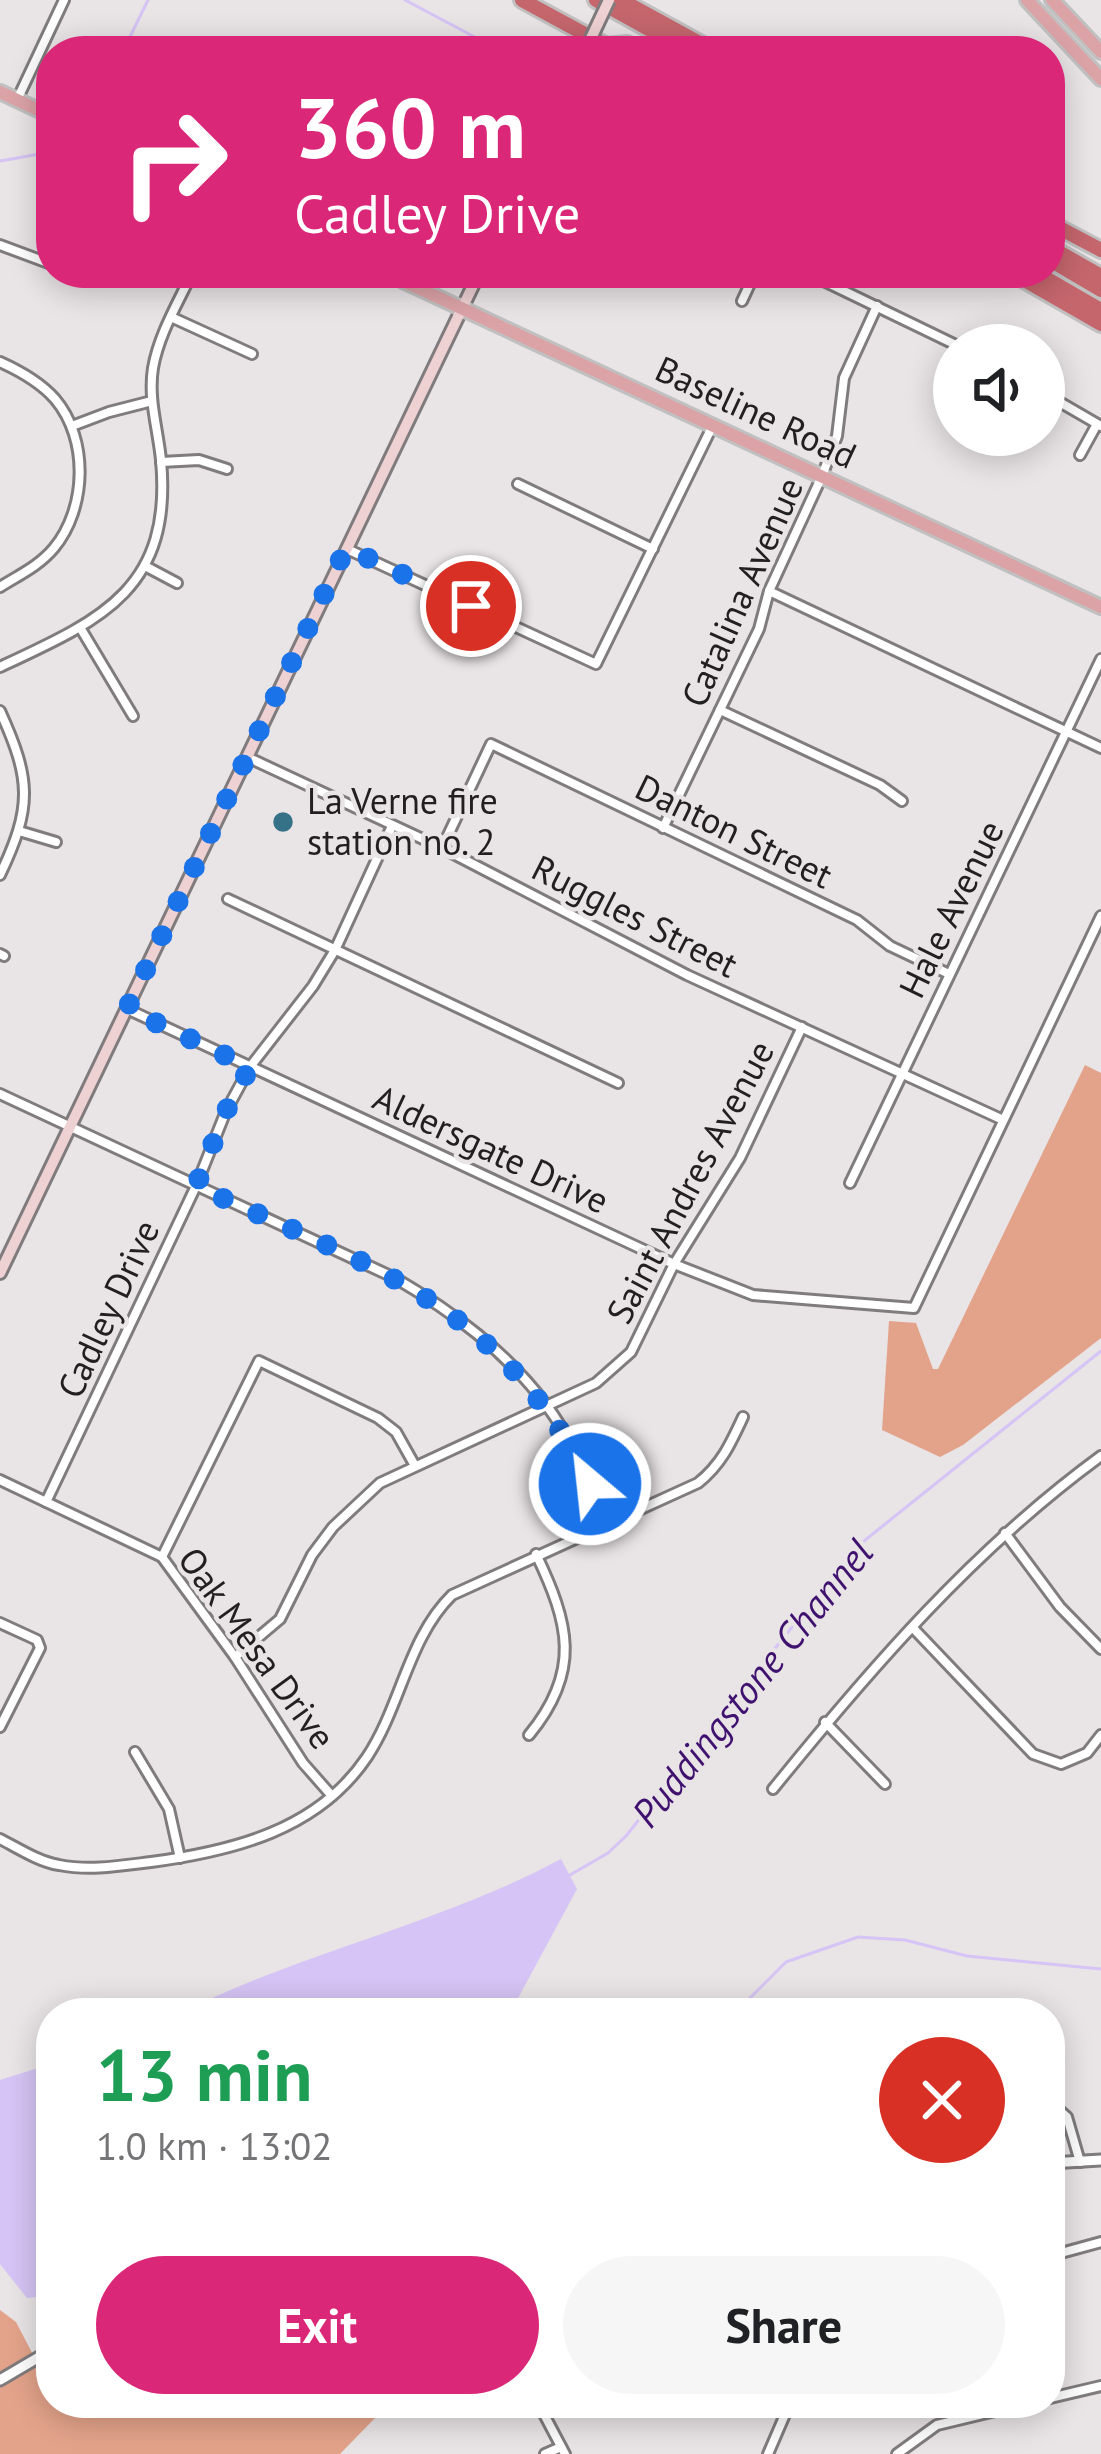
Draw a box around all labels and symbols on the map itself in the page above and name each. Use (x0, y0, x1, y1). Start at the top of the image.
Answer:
street label: Baseline Road (648, 345, 864, 479)
street label: Catalina Avenue (670, 470, 813, 714)
pin (420, 555, 522, 657)
street label: Danton Street (628, 763, 840, 898)
place label: La Verne fire station no. 2 (307, 777, 498, 865)
marker: La Verne fire station no. 2 (270, 809, 296, 835)
street label: Hale Avenue (887, 812, 1014, 1005)
street label: Ruggles Street (524, 844, 746, 987)
street label: Saint Andres Avenue (595, 1032, 784, 1331)
street label: Aldersgate Drive (366, 1074, 616, 1224)
street label: Cadley Drive (46, 1212, 169, 1405)
position arrow (527, 1421, 653, 1547)
water label: Puddingstone Channel (620, 1528, 884, 1837)
street label: Oak Mesa Drive (168, 1537, 346, 1758)

